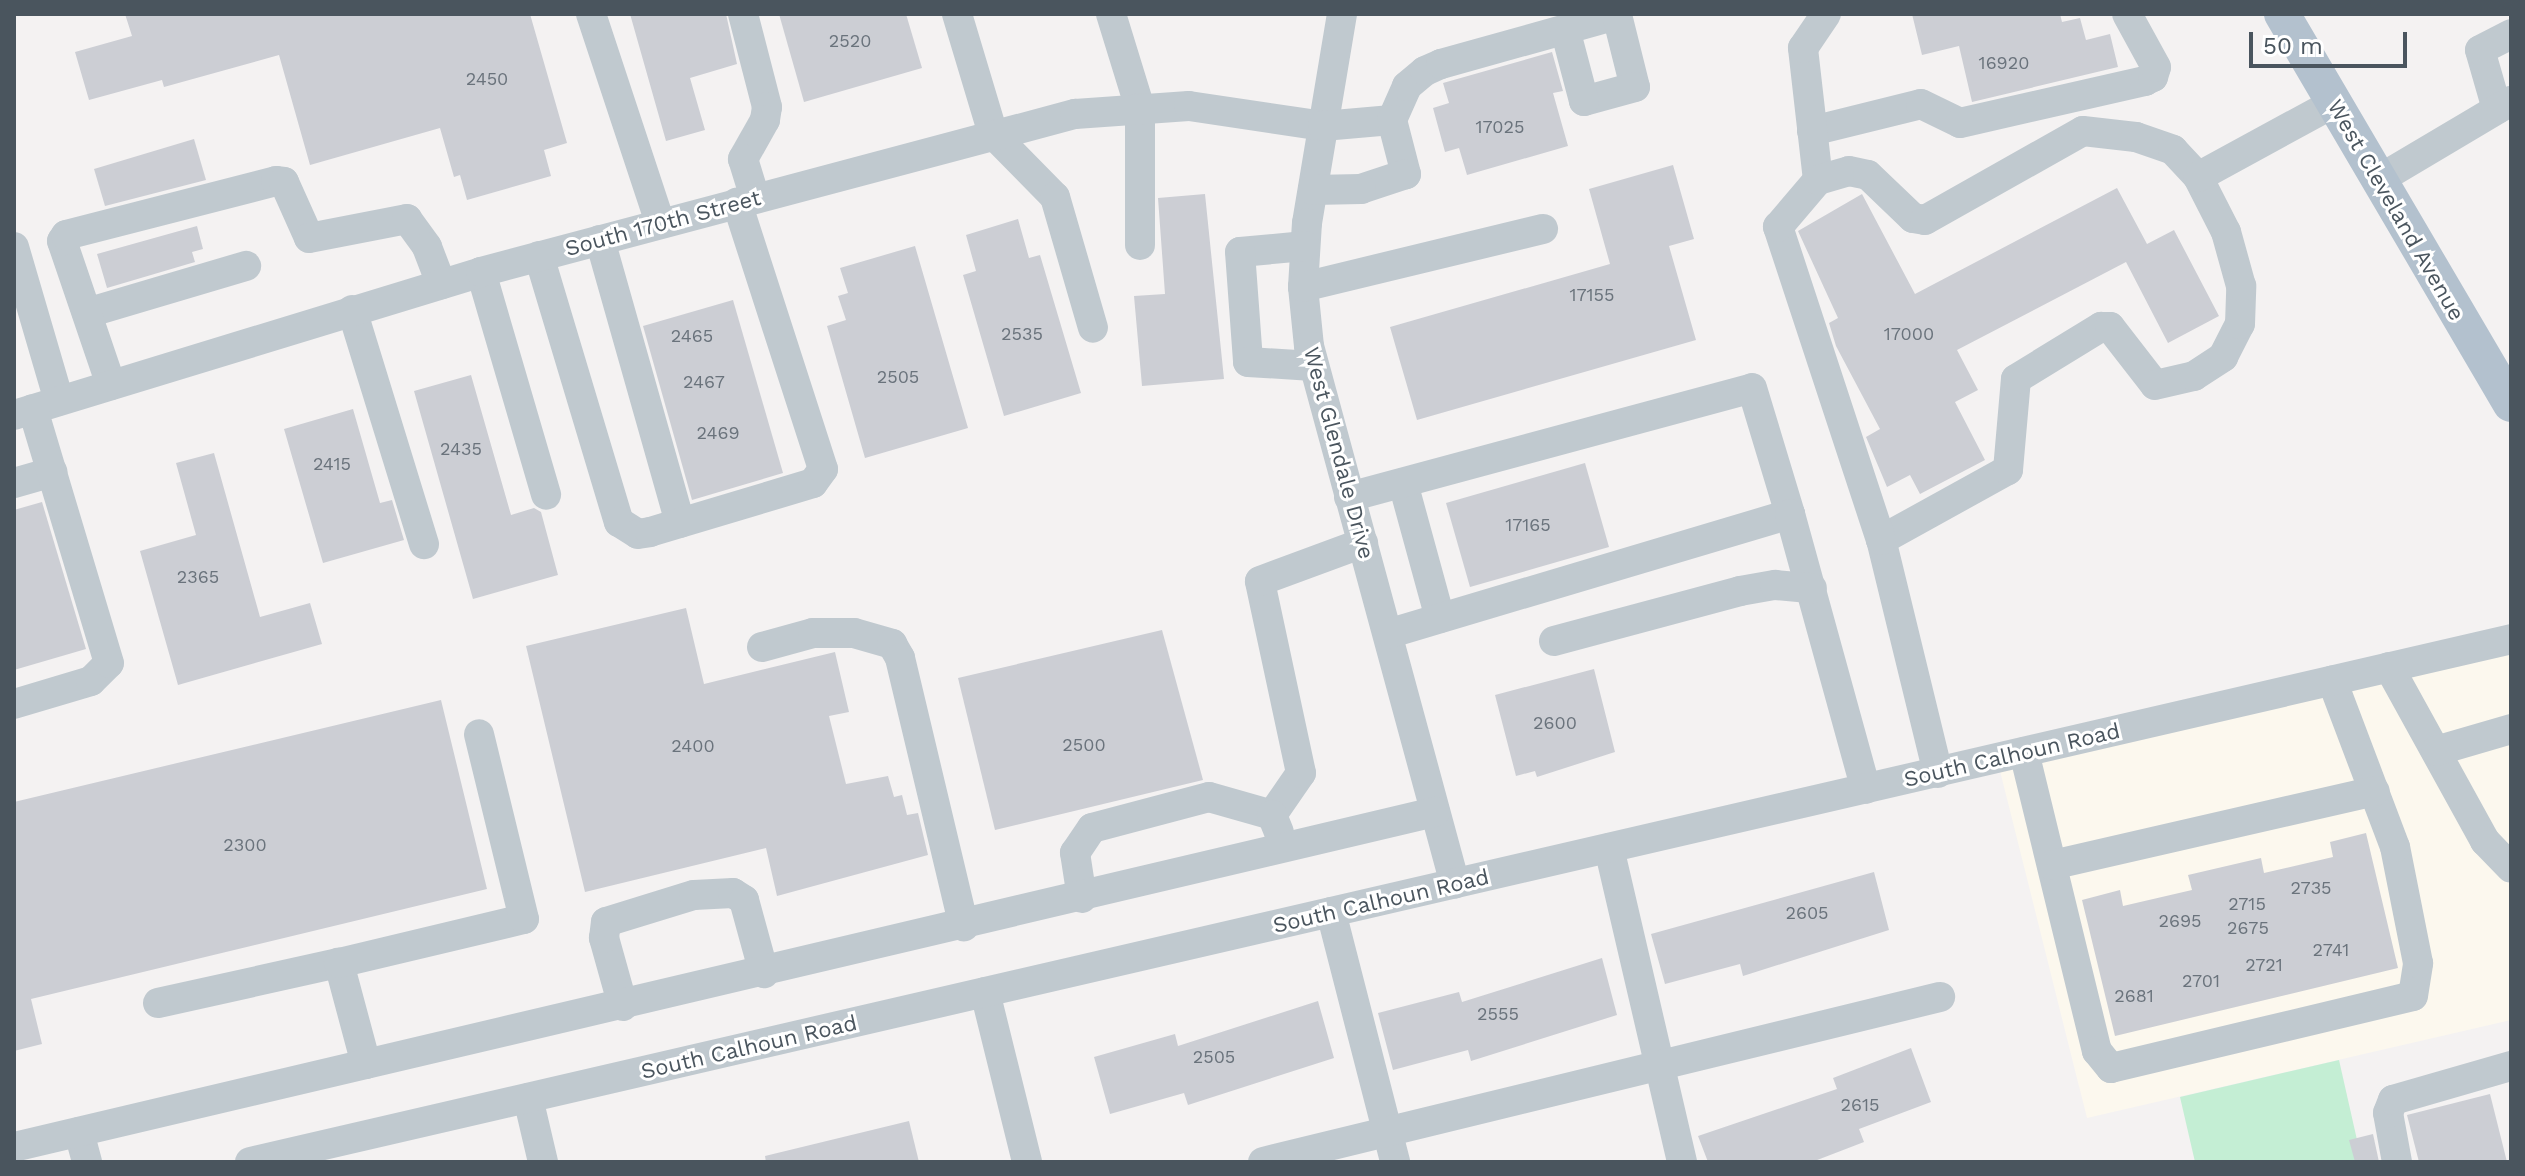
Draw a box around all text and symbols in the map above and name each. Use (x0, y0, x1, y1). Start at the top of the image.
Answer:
scale bar (2253, 16, 2411, 66)
house number: 2520 (829, 30, 871, 52)
text: 50 m (2263, 32, 2323, 60)
house number: 16920 (1979, 52, 2029, 74)
house number: 2450 (466, 68, 508, 90)
street label: West Cleveland Avenue (2322, 94, 2470, 326)
house number: 17025 (1476, 116, 1524, 138)
street label: South 170th Street (562, 184, 764, 262)
house number: 17155 (1569, 284, 1615, 306)
house number: 2535 (1001, 323, 1043, 345)
house number: 17000 (1884, 323, 1934, 345)
house number: 2465 (671, 325, 713, 347)
street label: West Glendale Drive (1298, 344, 1380, 562)
house number: 2505 (877, 366, 919, 388)
house number: 2467 (683, 371, 725, 393)
house number: 2469 (696, 422, 740, 444)
house number: 2435 (440, 438, 482, 460)
house number: 2415 (313, 453, 351, 475)
house number: 17165 (1505, 514, 1551, 536)
house number: 2365 (177, 566, 219, 588)
house number: 2600 (1533, 712, 1577, 734)
street label: South Calhoun Road (1902, 717, 2122, 793)
house number: 2500 (1062, 734, 1106, 756)
house number: 2400 (671, 735, 715, 757)
house number: 2300 (223, 834, 267, 856)
street label: South Calhoun Road (1271, 863, 1491, 939)
house number: 2735 (2290, 877, 2332, 899)
house number: 2715 (2228, 893, 2266, 915)
house number: 2605 (1785, 902, 1829, 924)
house number: 2695 (2158, 910, 2202, 932)
house number: 2675 (2227, 917, 2269, 939)
house number: 2741 (2313, 939, 2349, 961)
house number: 2721 (2245, 954, 2283, 976)
house number: 2701 (2182, 970, 2220, 992)
house number: 2681 (2114, 985, 2154, 1007)
house number: 2555 (1477, 1003, 1519, 1025)
street label: South Calhoun Road (639, 1009, 859, 1085)
house number: 2505 (1193, 1046, 1235, 1068)
house number: 2615 (1841, 1094, 1879, 1116)

